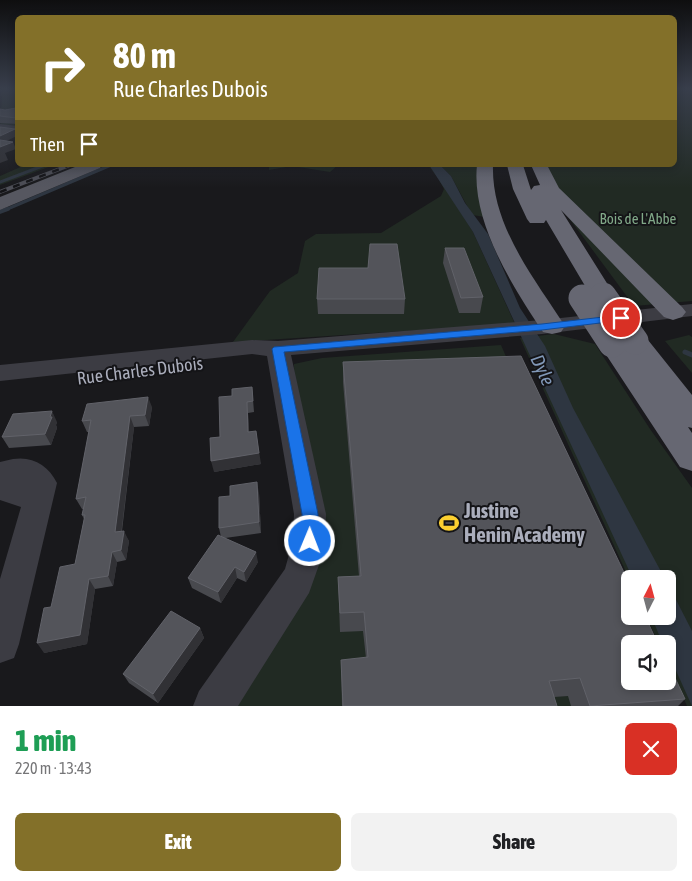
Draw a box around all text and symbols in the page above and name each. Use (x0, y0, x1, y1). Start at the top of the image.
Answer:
icon: right (30, 35, 95, 100)
text: 80 m (113, 35, 176, 75)
text: Rue Charles Dubois (113, 76, 268, 102)
icon: arrive (75, 130, 103, 158)
text: Then (30, 133, 65, 155)
park label: Bois de L'Abbe (600, 210, 677, 227)
pin (600, 297, 642, 339)
icon: arrive (607, 304, 635, 332)
water label: Dyle (526, 351, 560, 389)
street label: Rue Charles Dubois (76, 352, 204, 389)
place label: Justine Henin Academy (463, 498, 585, 546)
sports icon: Justine Henin Academy (438, 512, 460, 534)
position arrow (283, 514, 335, 566)
north arrow (621, 570, 676, 625)
map controls (621, 570, 676, 690)
button: sound (621, 635, 676, 690)
text: 1 min (15, 723, 76, 757)
button: close (625, 723, 677, 775)
text: 220 m · 13:43 (15, 759, 92, 777)
button: Exit (15, 813, 341, 871)
button: Share (351, 813, 677, 871)

